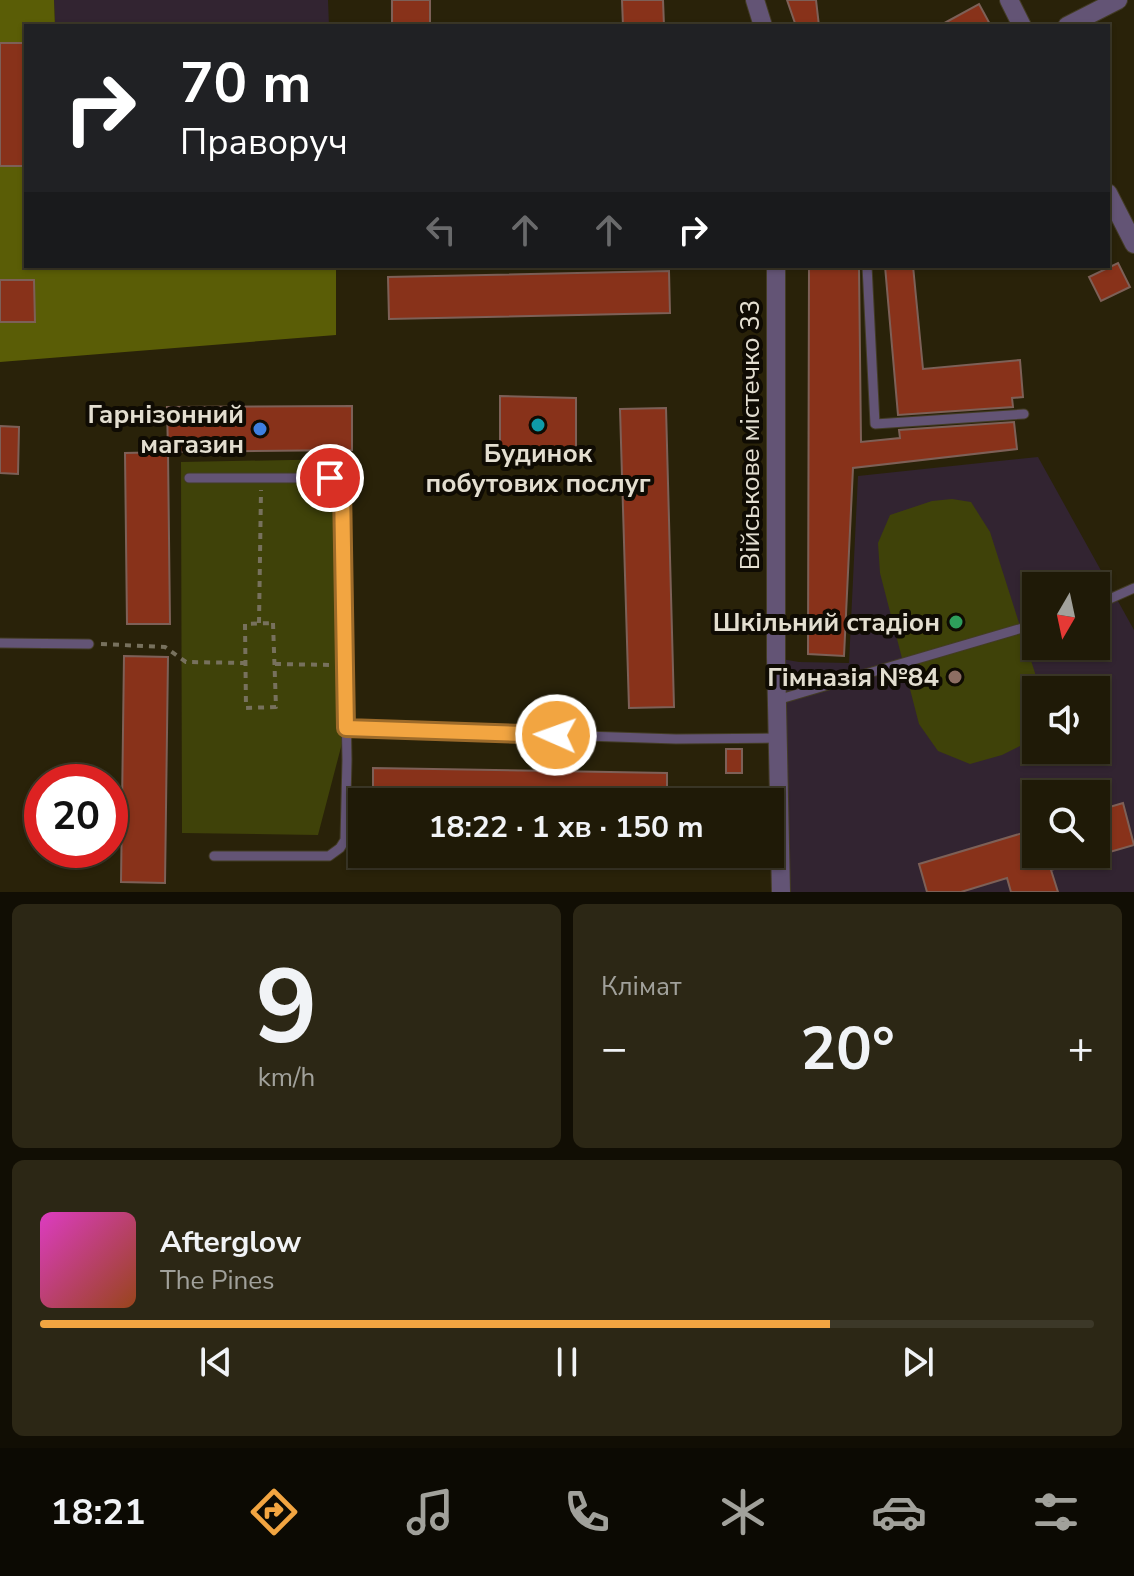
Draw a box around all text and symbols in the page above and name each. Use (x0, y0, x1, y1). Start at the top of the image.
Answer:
text: 70 m (180, 45, 311, 122)
icon: right (48, 56, 152, 160)
text: Праворуч (180, 118, 348, 167)
icon: left (419, 208, 463, 252)
icon: ahead (503, 208, 547, 252)
icon: ahead (587, 208, 631, 252)
icon: right (671, 208, 715, 252)
street label: Військове містечко 33 (733, 300, 768, 570)
place label: Гарнізонний магазин (87, 397, 244, 462)
marker: Будинок побутових послуг (529, 416, 547, 434)
marker: Гарнізонний магазин (251, 420, 269, 438)
place label: Будинок побутових послуг (425, 436, 651, 501)
pin (296, 444, 364, 512)
icon: arrive (308, 456, 352, 500)
north arrow (1022, 572, 1110, 660)
map controls (1022, 572, 1110, 868)
place label: Шкільний стадіон (713, 605, 940, 640)
marker: Шкільний стадіон (947, 613, 965, 631)
place label: Гімназія №84 (767, 660, 939, 695)
marker: Гімназія №84 (946, 668, 964, 686)
button: sound (1022, 676, 1110, 764)
position arrow (514, 693, 598, 777)
speed limit sign: 20 (24, 764, 128, 868)
button: search (1022, 780, 1110, 868)
text: 18:22 · 1 хв · 150 m (428, 807, 704, 848)
text: 9 (255, 937, 318, 1079)
text: Клімат (601, 969, 682, 1004)
text: 20° (800, 1008, 895, 1090)
text: − (601, 1019, 627, 1079)
text: + (1068, 1019, 1094, 1079)
text: km/h (258, 1060, 315, 1095)
text: Afterglow (160, 1222, 301, 1263)
text: The Pines (160, 1263, 275, 1298)
icon: previous (194, 1340, 238, 1384)
icon: pause (545, 1340, 589, 1384)
icon: next (896, 1340, 940, 1384)
icon: directions (246, 1484, 302, 1540)
icon: music (402, 1484, 458, 1540)
icon: phone (559, 1484, 615, 1540)
icon: climate (715, 1484, 771, 1540)
icon: car (871, 1484, 927, 1540)
icon: filters (1028, 1484, 1084, 1540)
text: 18:21 (50, 1488, 146, 1537)

